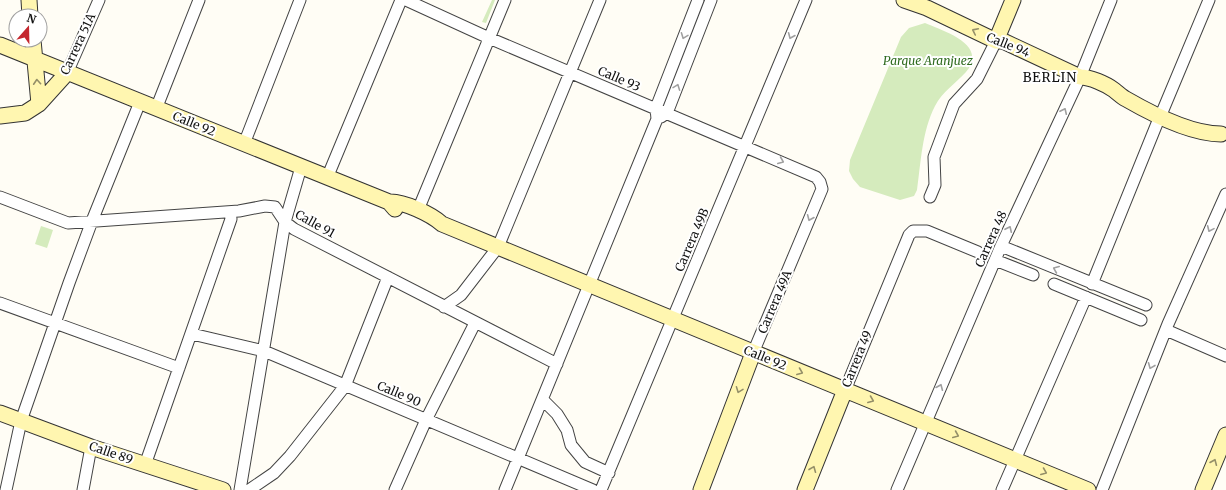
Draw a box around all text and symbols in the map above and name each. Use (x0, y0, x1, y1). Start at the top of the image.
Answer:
north arrow (8, 8, 48, 48)
street label: Carrera 51A (57, 10, 99, 77)
text: N (25, 11, 38, 27)
one-way arrow (971, 28, 979, 36)
street label: Calle 94 (984, 29, 1033, 60)
one-way arrow (681, 32, 689, 40)
one-way arrow (787, 32, 795, 39)
park label: Parque Aranjuez (883, 53, 974, 68)
street label: Calle 93 (596, 63, 643, 94)
district label: BERLIN (1023, 69, 1077, 86)
one-way arrow (33, 79, 42, 85)
one-way arrow (672, 84, 680, 91)
street label: Calle 92 (171, 108, 218, 139)
one-way arrow (1059, 108, 1067, 116)
one-way arrow (776, 156, 784, 164)
street label: Carrera 49B (671, 206, 712, 274)
street label: Calle 91 (293, 207, 338, 241)
street label: Carrera 48 (971, 208, 1010, 269)
one-way arrow (807, 214, 815, 221)
one-way arrow (1207, 225, 1215, 233)
one-way arrow (1004, 226, 1012, 233)
one-way arrow (1052, 265, 1059, 273)
street label: Carrera 49A (754, 267, 795, 336)
street label: Carrera 49 (838, 328, 875, 389)
street label: Calle 92 (742, 342, 789, 373)
one-way arrow (1148, 363, 1156, 370)
one-way arrow (796, 367, 804, 375)
street label: Calle 90 (375, 378, 424, 410)
one-way arrow (935, 383, 943, 391)
one-way arrow (736, 386, 744, 393)
one-way arrow (867, 396, 874, 404)
one-way arrow (952, 431, 959, 439)
street label: Calle 89 (87, 438, 135, 467)
one-way arrow (1210, 459, 1218, 466)
one-way arrow (809, 466, 817, 473)
one-way arrow (1039, 467, 1047, 475)

